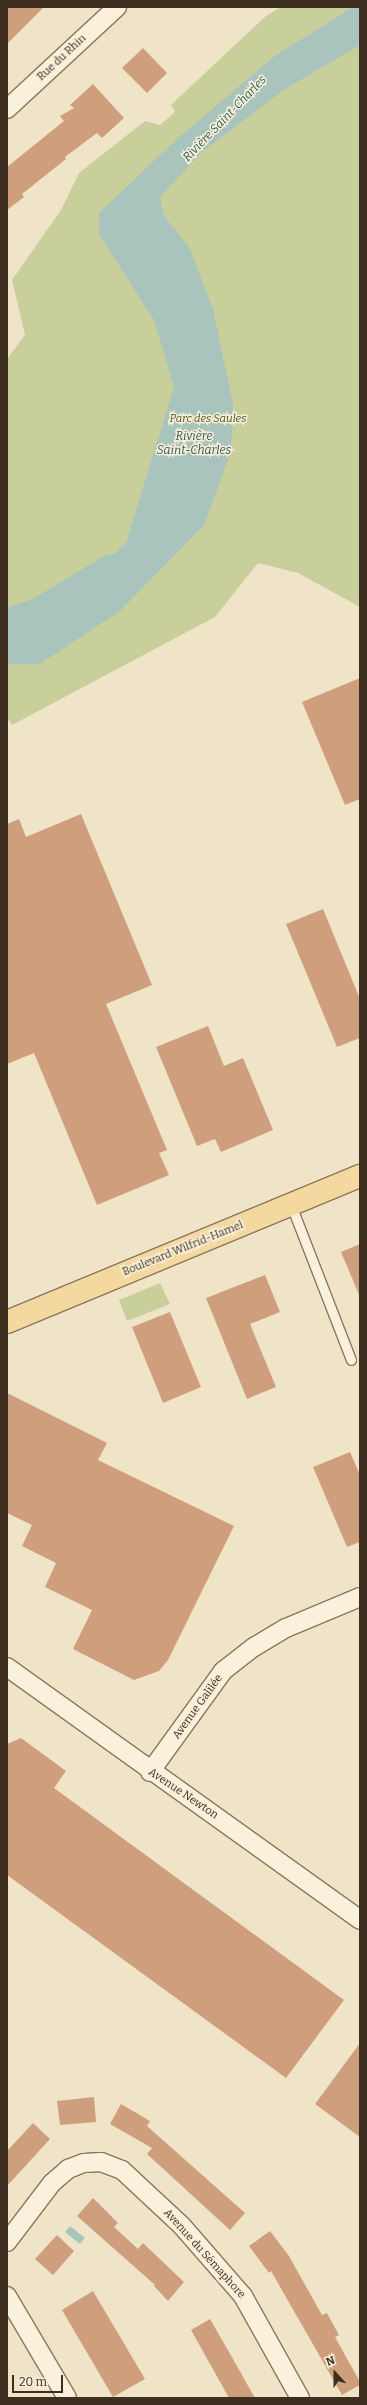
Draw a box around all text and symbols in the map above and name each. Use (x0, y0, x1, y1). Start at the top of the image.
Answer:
street label: Rue du Rhin (35, 32, 89, 84)
water label: Rivière Saint-Charles (180, 73, 270, 165)
park label: Parc des Saules (170, 412, 246, 426)
water label: Rivière Saint-Charles (157, 430, 231, 458)
street label: Boulevard Wilfrid-Hamel (121, 1219, 245, 1279)
street label: Avenue Galilée (170, 1672, 226, 1742)
street label: Avenue Newton (146, 1766, 220, 1822)
street label: Avenue du Sémaphore (160, 2207, 248, 2301)
north arrow (315, 2353, 355, 2393)
text: N (324, 2354, 337, 2369)
scale bar (14, 2367, 65, 2393)
text: 20 m (19, 2375, 47, 2389)

